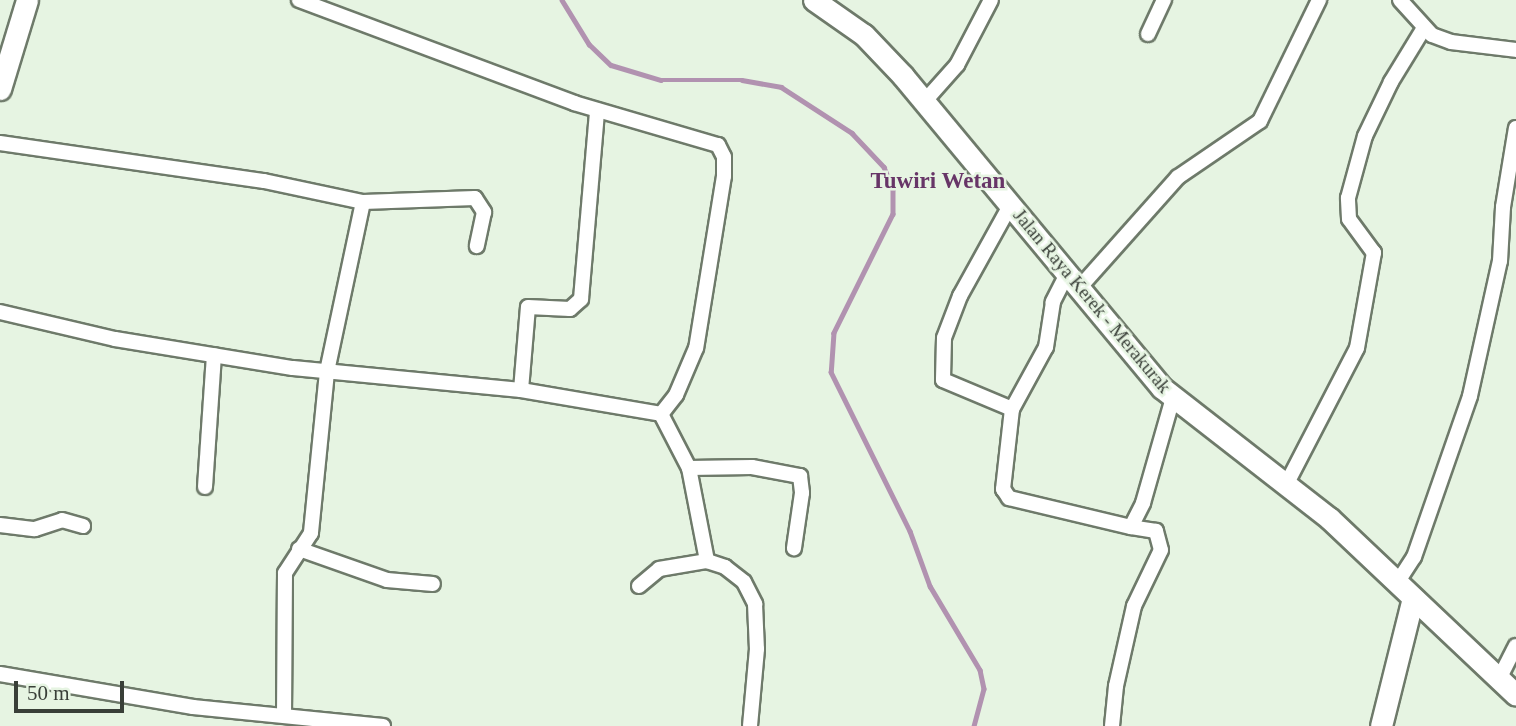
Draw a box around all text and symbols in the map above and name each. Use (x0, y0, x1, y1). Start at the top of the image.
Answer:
district label: Tuwiri Wetan (870, 167, 1006, 195)
street label: Jalan Raya Kerek - Merakurak (1008, 204, 1176, 398)
scale bar (18, 666, 128, 710)
text: 50 m (27, 681, 70, 705)

